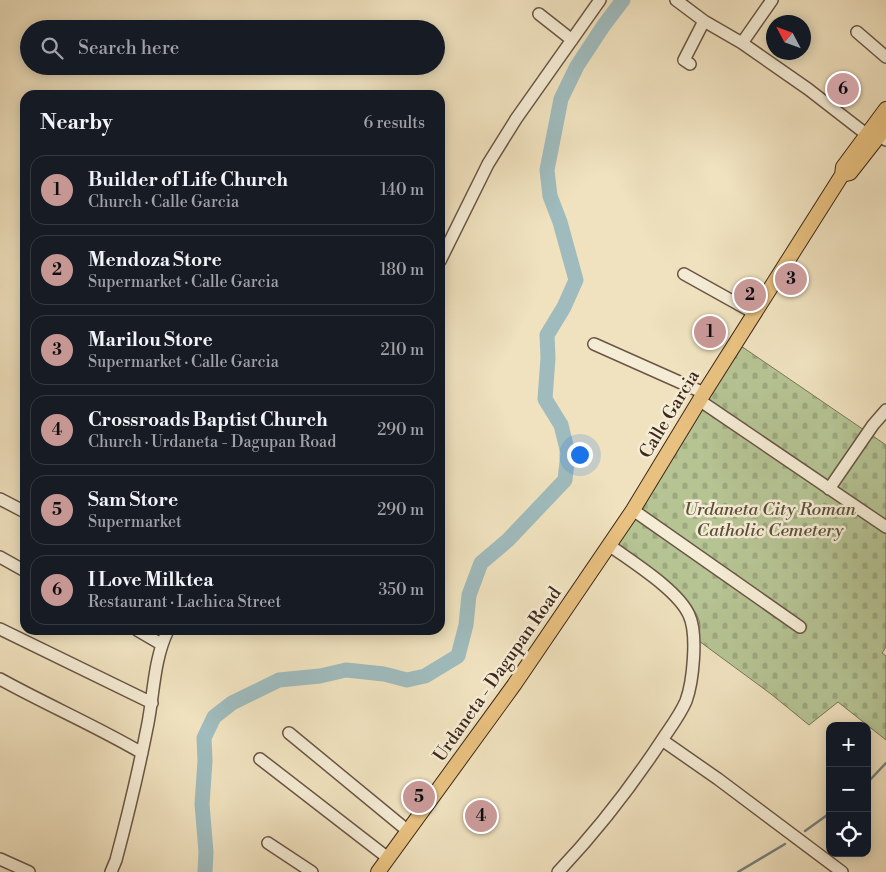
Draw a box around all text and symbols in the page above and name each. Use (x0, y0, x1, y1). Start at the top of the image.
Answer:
north arrow (766, 15, 811, 60)
search box (20, 20, 445, 75)
icon: search (38, 34, 66, 62)
text: Search here (78, 36, 179, 60)
pin: 6 (827, 70, 859, 108)
text: Nearby (40, 110, 113, 136)
text: 6 results (364, 113, 425, 133)
text: Builder of Life Church (88, 168, 288, 192)
text: 1 (53, 180, 61, 200)
text: 140 m (380, 180, 424, 200)
text: Church · Calle Garcia (88, 192, 239, 212)
text: Mendoza Store (88, 248, 222, 272)
text: 2 (52, 260, 62, 280)
text: 180 m (380, 260, 424, 280)
pin: 3 (775, 260, 807, 298)
text: Supermarket · Calle Garcia (88, 272, 279, 292)
pin: 2 (734, 276, 766, 314)
pin: 1 (694, 313, 726, 351)
text: Marilou Store (88, 328, 213, 352)
text: 3 (52, 340, 62, 360)
text: 210 m (380, 340, 424, 360)
text: Supermarket · Calle Garcia (88, 352, 279, 372)
street label: Calle Garcia (634, 365, 705, 463)
text: Crossroads Baptist Church (88, 408, 328, 432)
text: 4 (52, 420, 62, 440)
text: 290 m (377, 420, 424, 440)
text: Church · Urdaneta - Dagupan Road (88, 432, 336, 452)
your location (567, 442, 593, 468)
text: Sam Store (88, 488, 178, 512)
park label: Urdaneta City Roman Catholic Cemetery (684, 498, 857, 542)
text: 5 (52, 500, 62, 520)
text: 290 m (377, 500, 424, 520)
text: Supermarket (88, 512, 182, 532)
text: I Love Milktea (88, 568, 213, 592)
text: 6 (52, 580, 62, 600)
text: 350 m (378, 580, 424, 600)
street label: Urdaneta - Dagupan Road (428, 582, 567, 766)
text: Restaurant · Lachica Street (88, 592, 281, 612)
map controls (826, 722, 871, 857)
button: + (826, 722, 871, 767)
button: − (826, 767, 871, 812)
pin: 5 (403, 778, 435, 816)
pin: 4 (465, 797, 497, 835)
button: locate (826, 812, 871, 857)

